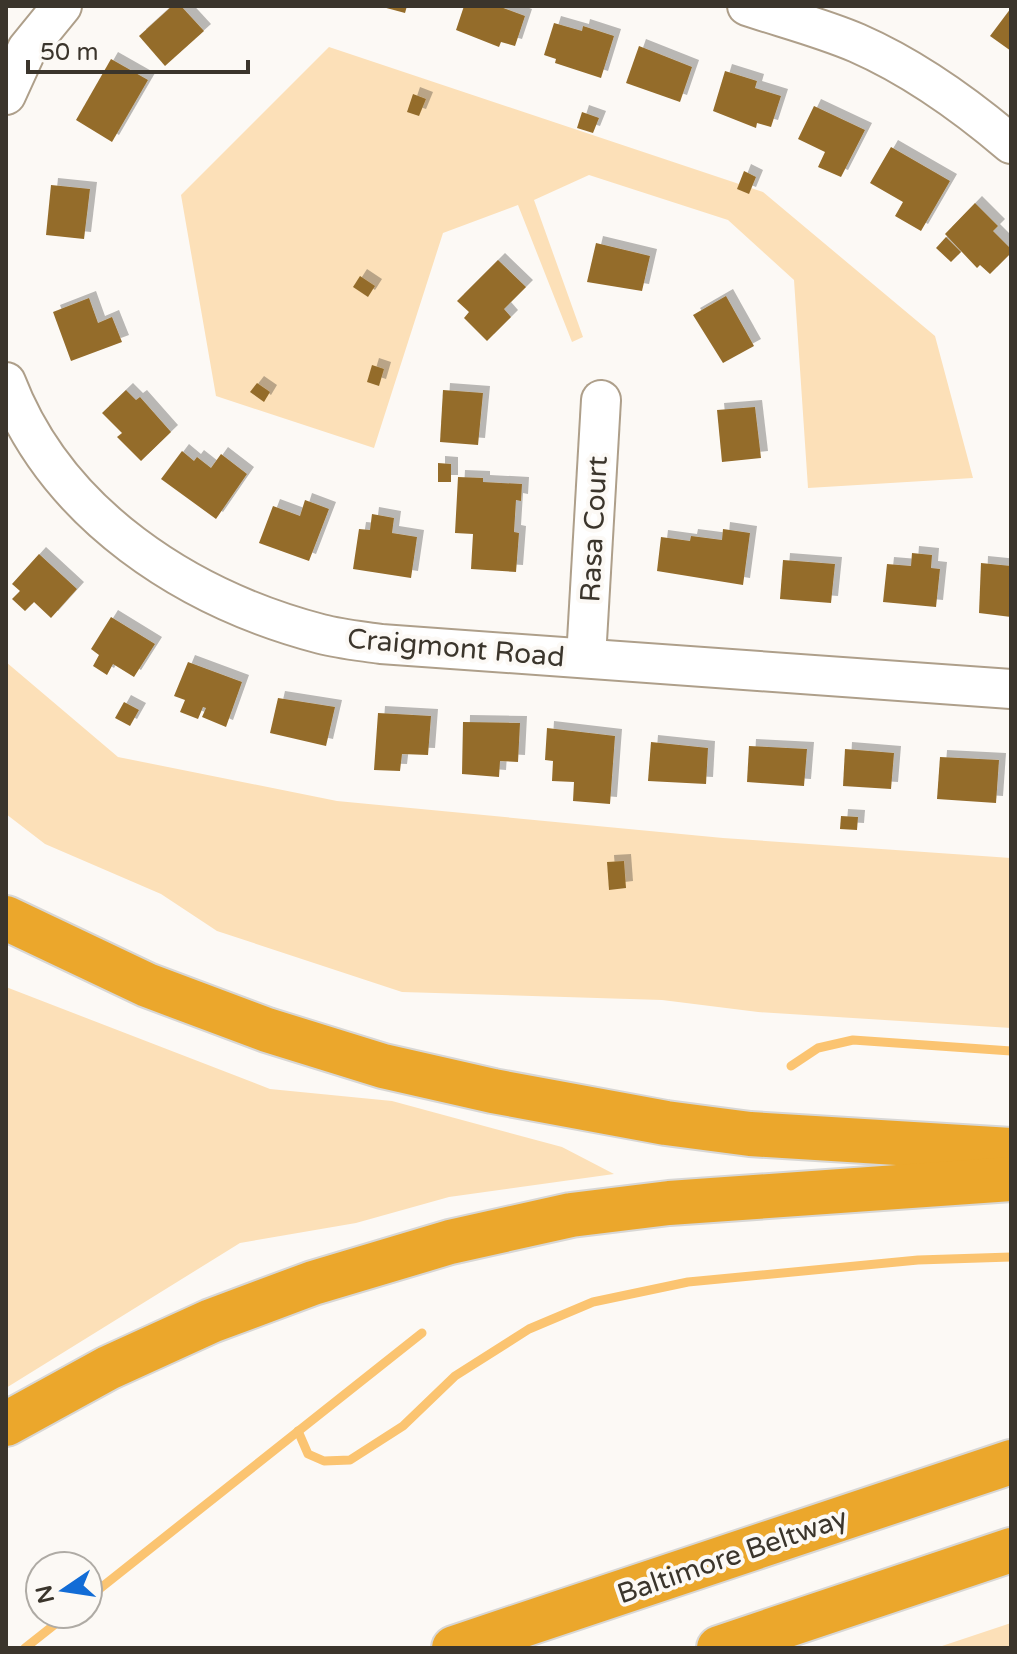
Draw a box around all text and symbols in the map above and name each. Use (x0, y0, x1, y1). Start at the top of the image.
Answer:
scale bar (28, 24, 248, 74)
text: 50 m (40, 38, 98, 67)
street label: Rasa Court (573, 455, 615, 603)
street label: Craigmont Road (346, 622, 566, 674)
street label: Baltimore Beltway (613, 1501, 852, 1611)
north arrow (24, 1550, 104, 1630)
text: N (31, 1583, 60, 1606)

